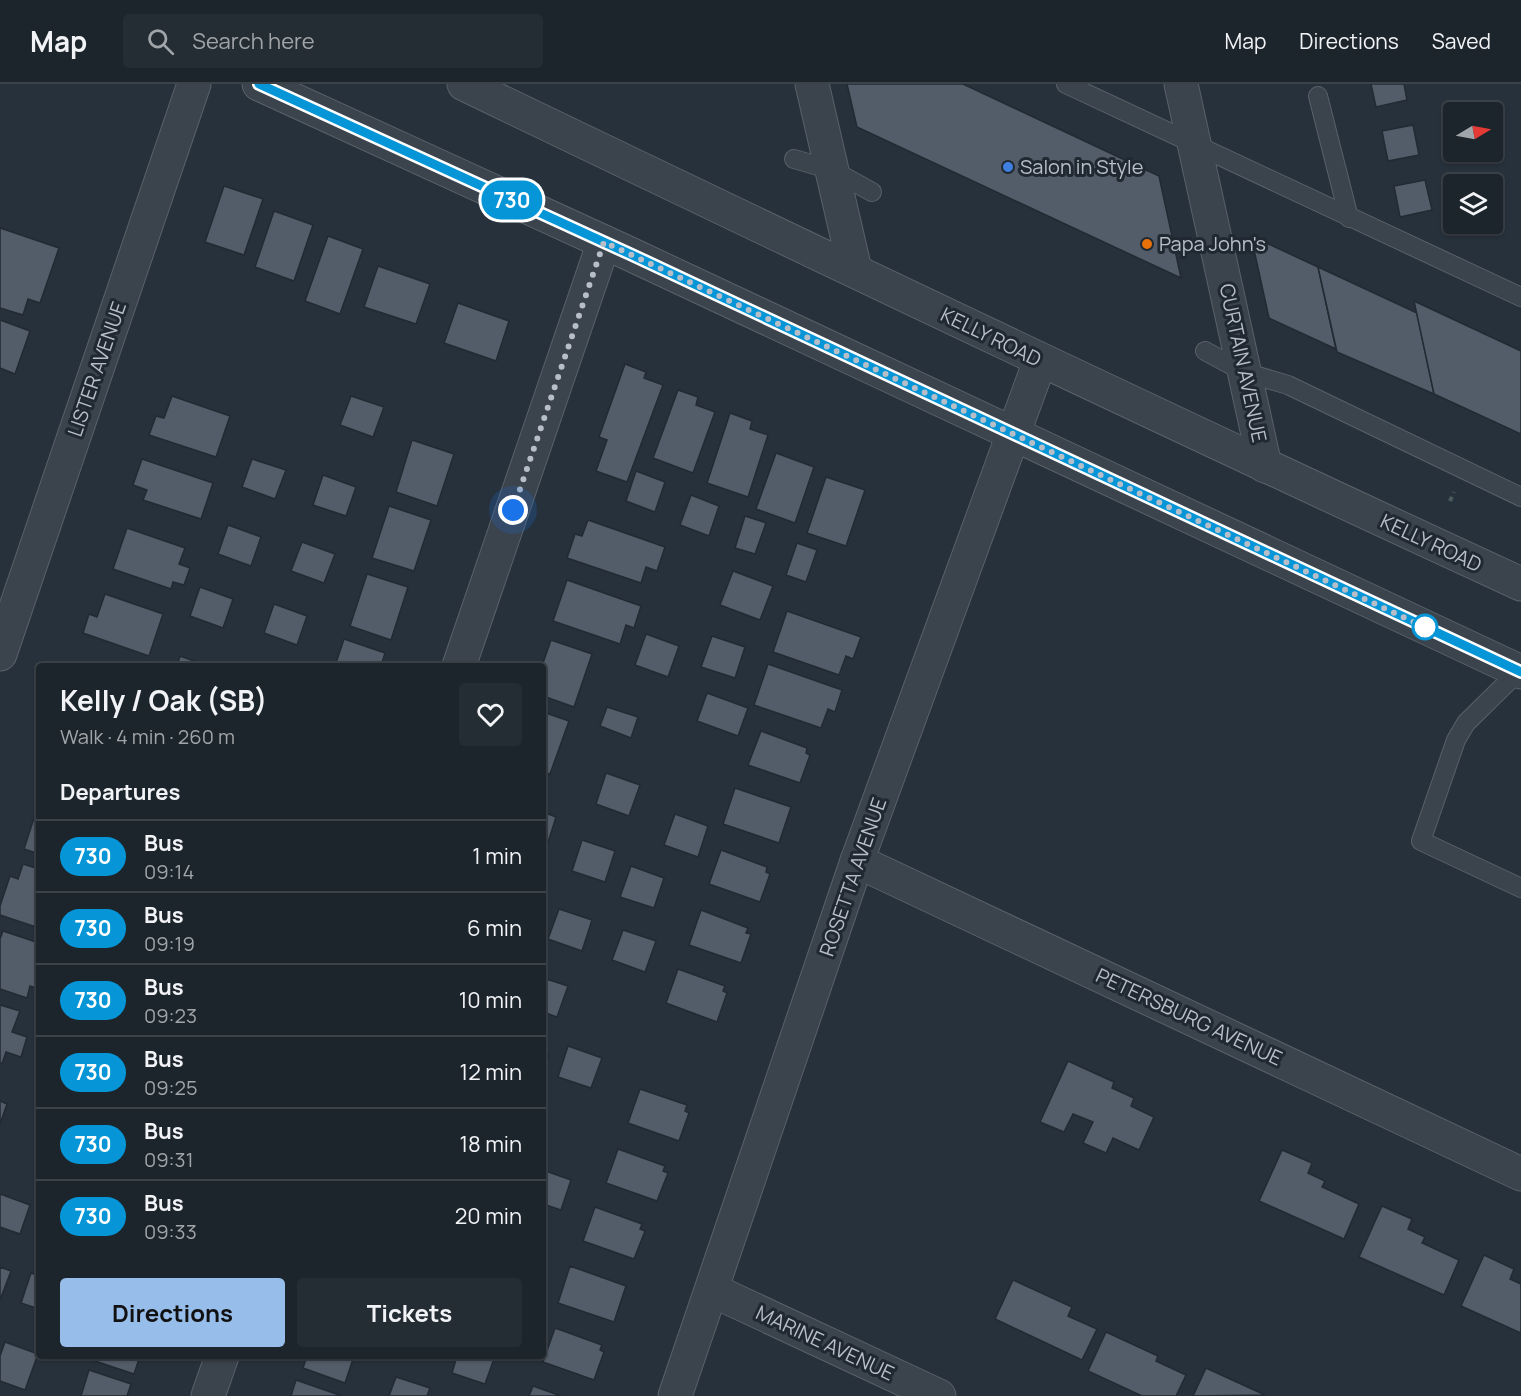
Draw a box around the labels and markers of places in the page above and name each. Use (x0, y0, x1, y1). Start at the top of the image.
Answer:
place label: Salon in Style (1020, 153, 1143, 180)
marker: Salon in Style (1001, 160, 1015, 174)
place label: Papa John's (1159, 230, 1266, 257)
marker: Papa John's (1140, 237, 1154, 251)
unlabelled marker (1412, 614, 1438, 640)

